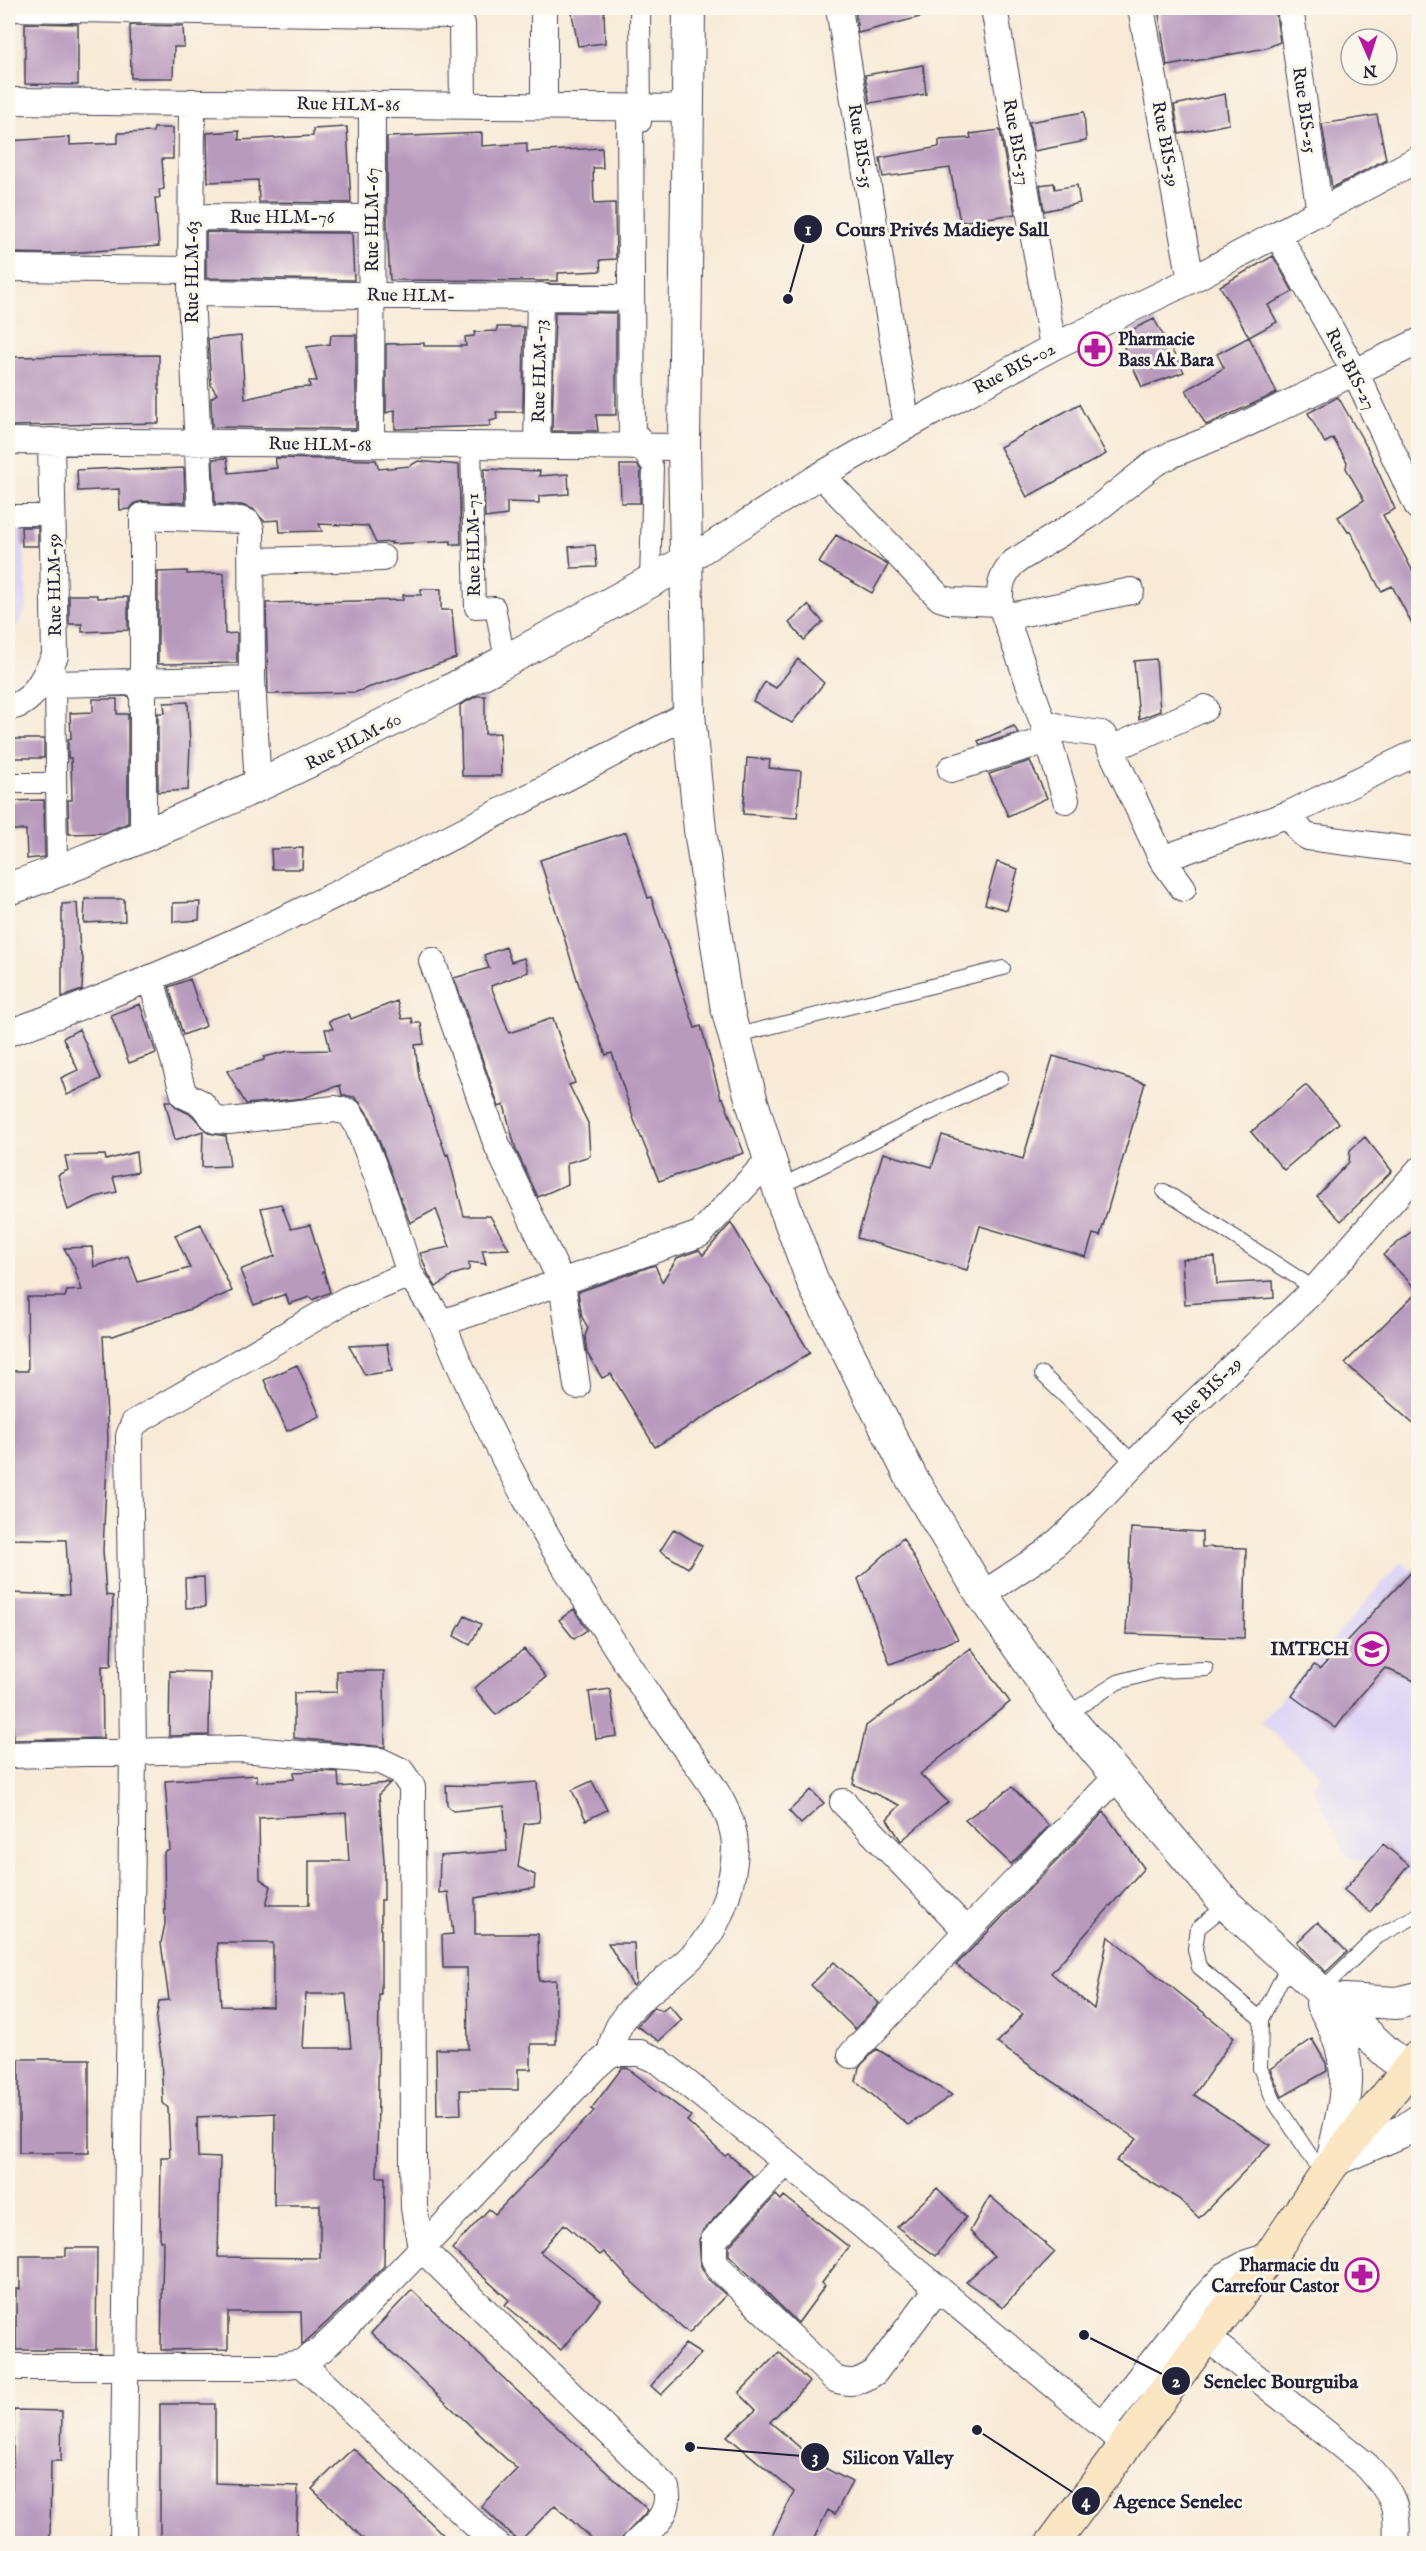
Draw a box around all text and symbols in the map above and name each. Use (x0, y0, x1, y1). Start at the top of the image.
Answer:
north arrow (1339, 27, 1399, 87)
text: N (1362, 60, 1378, 80)
street label: Rue BIS-25 (1286, 65, 1321, 155)
street label: Rue HLM-86 (296, 93, 400, 118)
street label: Rue BIS-37 (997, 97, 1034, 187)
street label: Rue BIS-39 (1146, 99, 1183, 189)
street label: Rue BIS-35 (841, 102, 878, 191)
street label: Rue HLM-67 (362, 168, 385, 272)
street label: Rue HLM-76 (230, 207, 335, 230)
callout: Cours Privés Madieye Sall (793, 210, 1061, 248)
text: Cours Privés Madieye Sall (835, 218, 1049, 243)
text: 1 (805, 219, 812, 242)
street label: Rue HLM-63 (182, 221, 205, 324)
street label: Rue HLM- (366, 284, 456, 309)
street label: Rue HLM-73 (528, 319, 553, 423)
street label: Rue BIS-27 (1319, 325, 1380, 415)
place label: Pharmacie Bass Ak Bara (1118, 329, 1215, 373)
pharmacy icon: Pharmacie Bass Ak Bara (1077, 331, 1113, 367)
street label: Rue BIS-02 (970, 338, 1060, 401)
street label: Rue HLM-68 (268, 433, 372, 458)
street label: Rue HLM-71 (462, 493, 487, 597)
street label: Rue HLM-59 (43, 533, 68, 637)
street label: Rue HLM-60 (302, 708, 406, 776)
street label: Rue BIS-29 (1168, 1353, 1248, 1431)
school or university icon: IMTECH (1354, 1631, 1390, 1667)
place label: IMTECH (1270, 1639, 1350, 1662)
place label: Pharmacie du Carrefour Castor (1212, 2255, 1340, 2299)
pharmacy icon: Pharmacie du Carrefour Castor (1344, 2257, 1380, 2293)
callout: Senelec Bourguiba (1161, 2362, 1370, 2400)
text: Senelec Bourguiba (1204, 2370, 1358, 2395)
text: 2 (1172, 2371, 1181, 2394)
callout: Silicon Valley (800, 2438, 965, 2476)
text: Silicon Valley (842, 2446, 955, 2471)
text: 3 (812, 2447, 818, 2470)
callout: Agence Senelec (1071, 2482, 1254, 2520)
text: Agence Senelec (1113, 2490, 1243, 2515)
text: 4 (1082, 2491, 1092, 2514)

